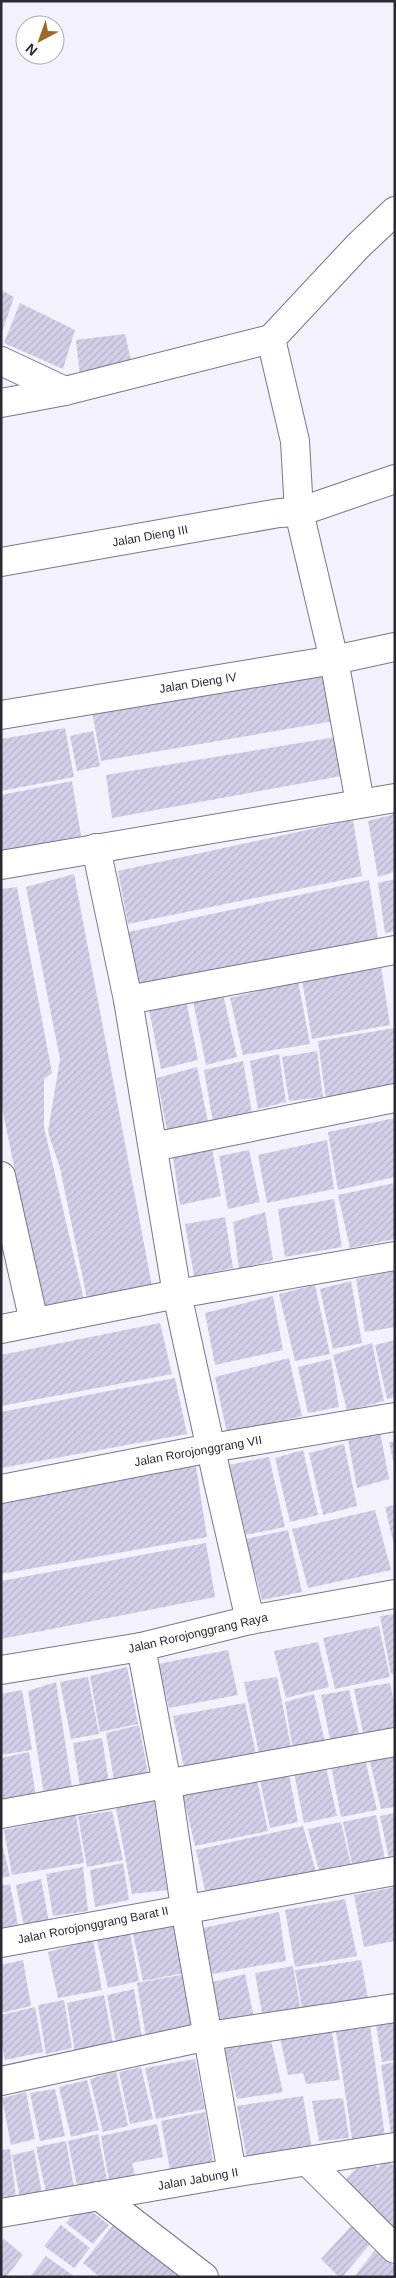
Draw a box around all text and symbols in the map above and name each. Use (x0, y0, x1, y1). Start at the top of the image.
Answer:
north arrow (15, 15, 65, 65)
text: N (22, 40, 41, 59)
street label: Jalan Dieng III (111, 522, 189, 550)
street label: Jalan Dieng IV (158, 670, 238, 696)
street label: Jalan Rorojonggrang VII (133, 1433, 263, 1469)
street label: Jalan Rorojonggrang Raya (127, 1610, 269, 1656)
street label: Jalan Rorojonggrang Barat II (16, 1903, 170, 1947)
street label: Jalan Jabung II (157, 2165, 239, 2193)

